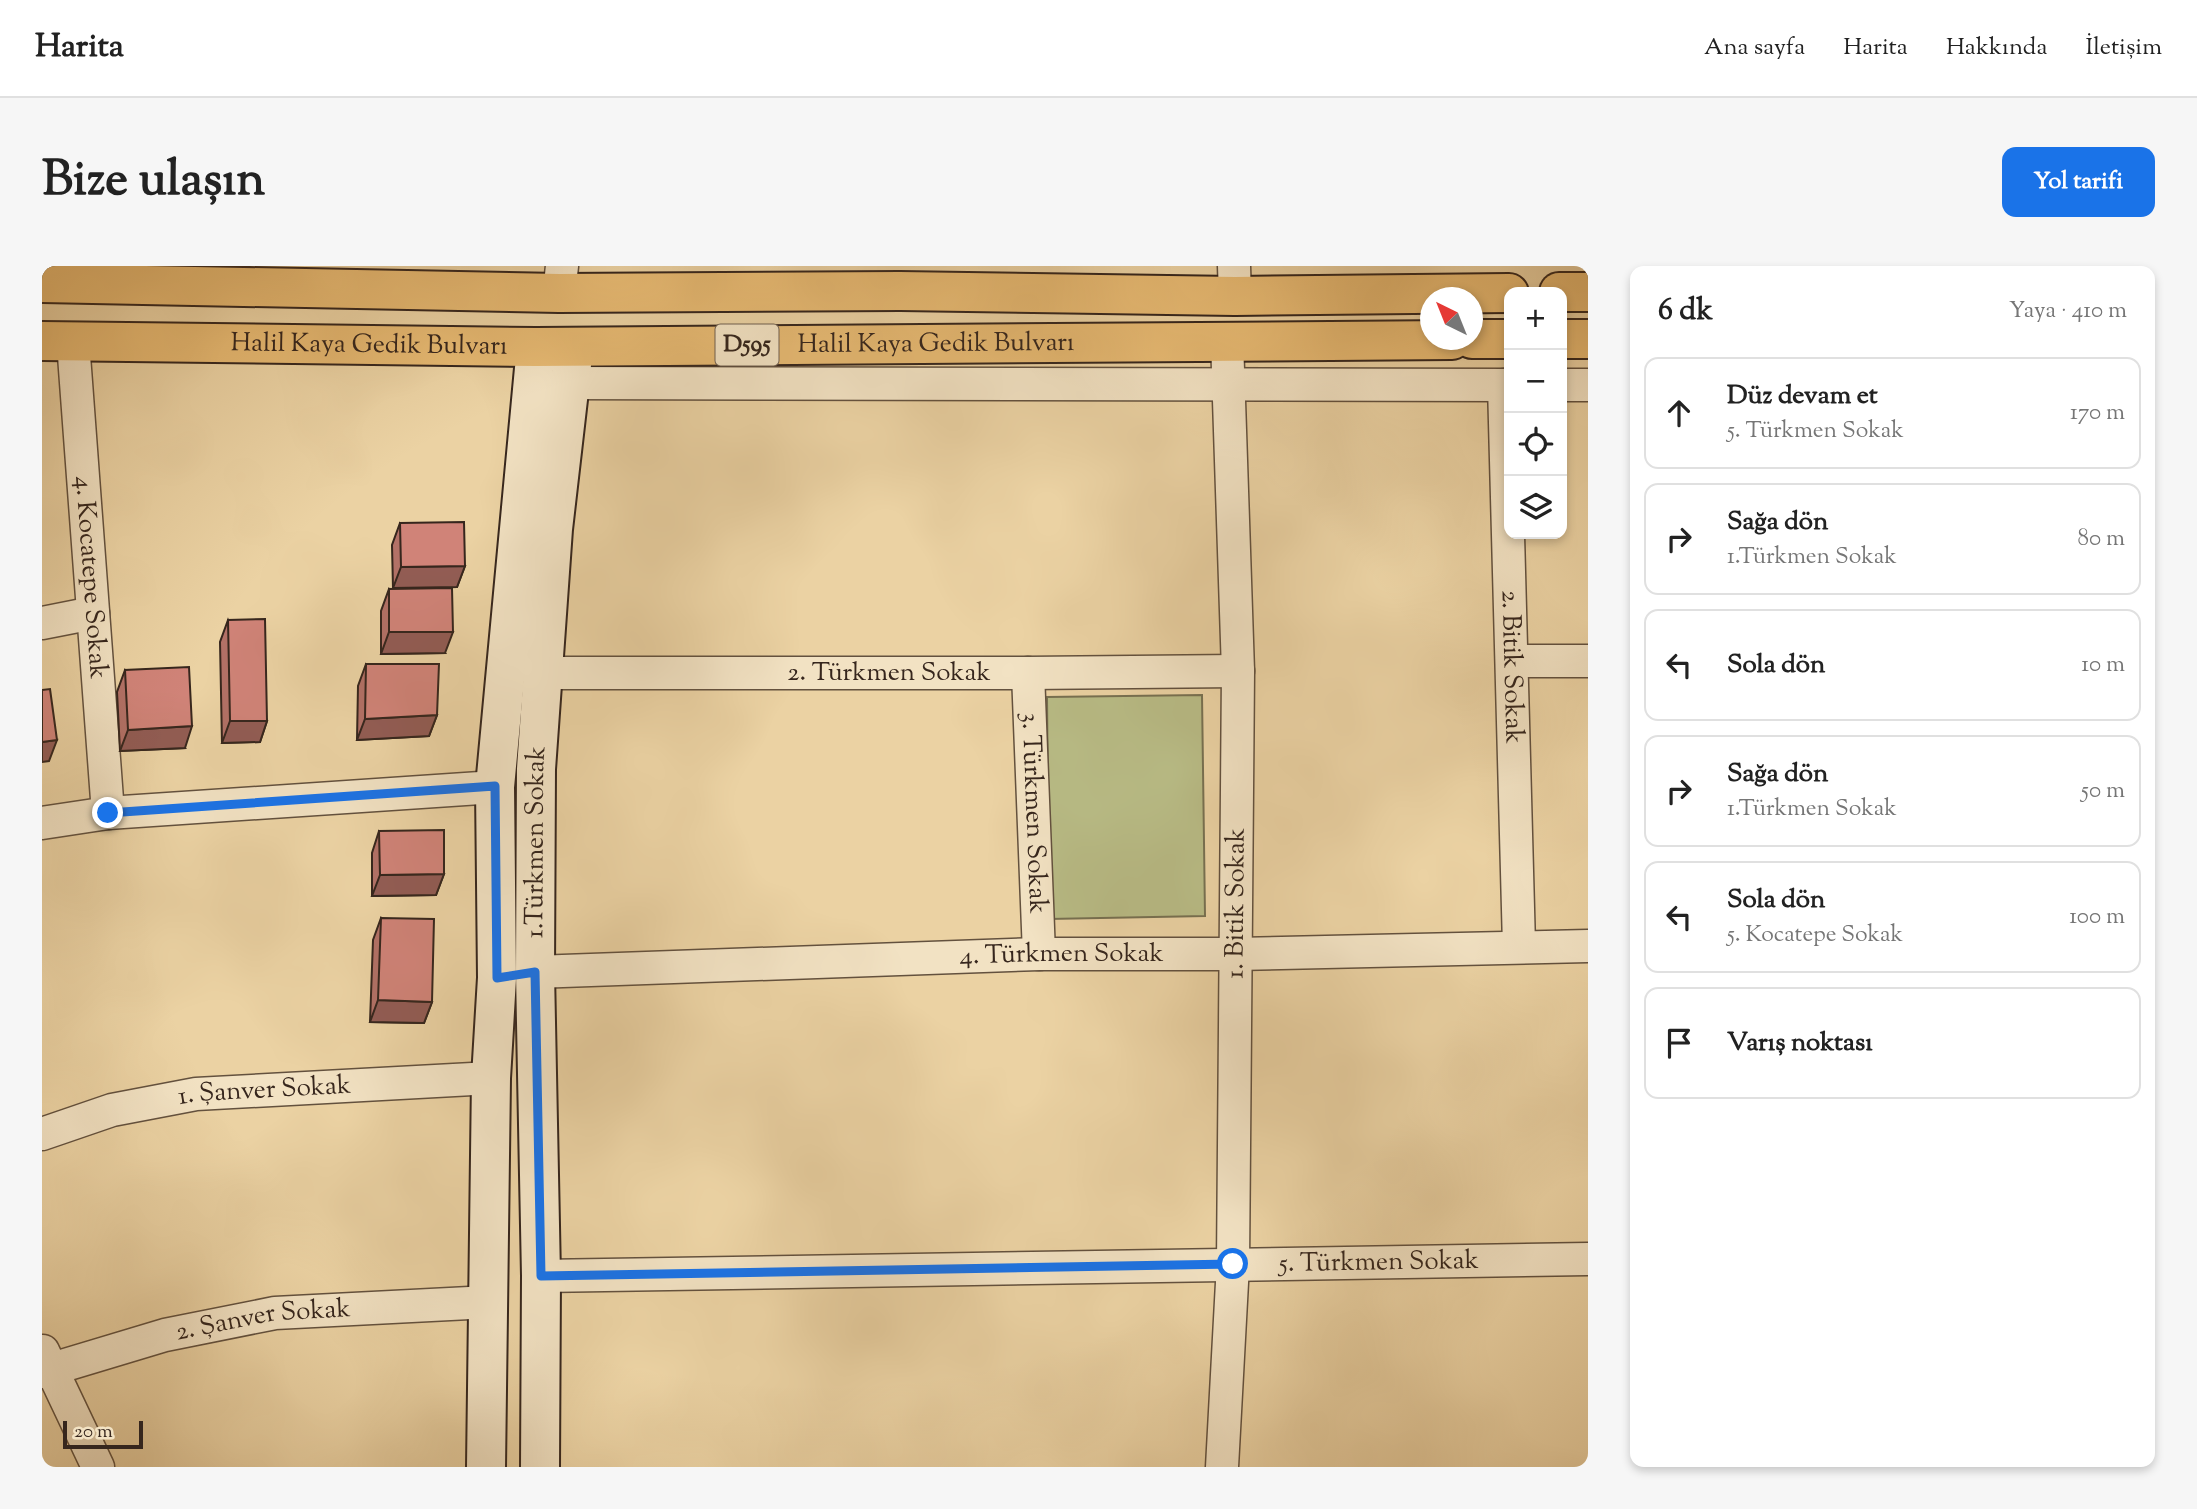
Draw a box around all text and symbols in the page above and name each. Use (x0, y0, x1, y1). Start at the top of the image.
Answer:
text: Harita (35, 24, 124, 72)
text: Ana sayfa (1704, 31, 1805, 65)
text: Harita (1843, 31, 1908, 65)
text: Hakkında (1946, 31, 2047, 65)
text: İletişim (2085, 31, 2162, 65)
text: Bize ulaşın (42, 147, 265, 217)
button: Yol tarifi (2002, 147, 2155, 217)
north arrow (1420, 287, 1483, 350)
map controls (1504, 287, 1567, 539)
button: + (1504, 287, 1567, 350)
text: 6 dk (1658, 290, 1713, 333)
text: Yaya · 410 m (2009, 295, 2127, 328)
road number: D595 (716, 324, 778, 366)
street label: Halil Kaya Gedik Bulvarı (797, 324, 1075, 364)
street label: Halil Kaya Gedik Bulvarı (230, 325, 508, 365)
button: − (1504, 350, 1567, 413)
text: Düz devam et (1727, 378, 1878, 415)
icon: ahead (1660, 394, 1698, 432)
text: 170 m (2070, 397, 2125, 430)
button: locate (1504, 413, 1567, 476)
text: 5. Türkmen Sokak (1727, 415, 1904, 448)
street label: 4. Kocatepe Sokak (65, 475, 116, 680)
button: layers (1504, 476, 1567, 539)
text: Sağa dön (1727, 504, 1828, 541)
icon: right (1660, 520, 1698, 558)
text: 80 m (2077, 523, 2125, 556)
text: 1.Türkmen Sokak (1727, 541, 1897, 574)
street label: 2. Bitik Sokak (1491, 589, 1532, 744)
icon: left (1660, 646, 1698, 684)
text: Sola dön (1727, 647, 1825, 684)
text: 10 m (2081, 649, 2125, 682)
street label: 2. Türkmen Sokak (787, 655, 991, 692)
street label: 3. Türkmen Sokak (1011, 711, 1056, 914)
street label: 1.Türkmen Sokak (517, 745, 556, 938)
text: Sağa dön (1727, 756, 1828, 793)
icon: right (1660, 772, 1698, 810)
text: 50 m (2081, 775, 2125, 808)
text: 1.Türkmen Sokak (1727, 793, 1897, 826)
route end (92, 797, 123, 828)
street label: 1. Bitik Sokak (1217, 828, 1255, 979)
text: Sola dön (1727, 882, 1825, 919)
icon: left (1660, 898, 1698, 936)
text: 100 m (2069, 901, 2125, 934)
text: 5. Kocatepe Sokak (1727, 919, 1903, 952)
street label: 4. Türkmen Sokak (959, 935, 1164, 975)
icon: arrive (1660, 1024, 1698, 1062)
text: Varış noktası (1727, 1025, 1873, 1062)
street label: 1. Şanver Sokak (175, 1067, 352, 1116)
street label: 5. Türkmen Sokak (1277, 1242, 1479, 1283)
route start (1217, 1248, 1248, 1279)
street label: 2. Şanver Sokak (172, 1291, 352, 1351)
scale bar (63, 1418, 144, 1450)
text: 20 m (74, 1419, 113, 1446)

